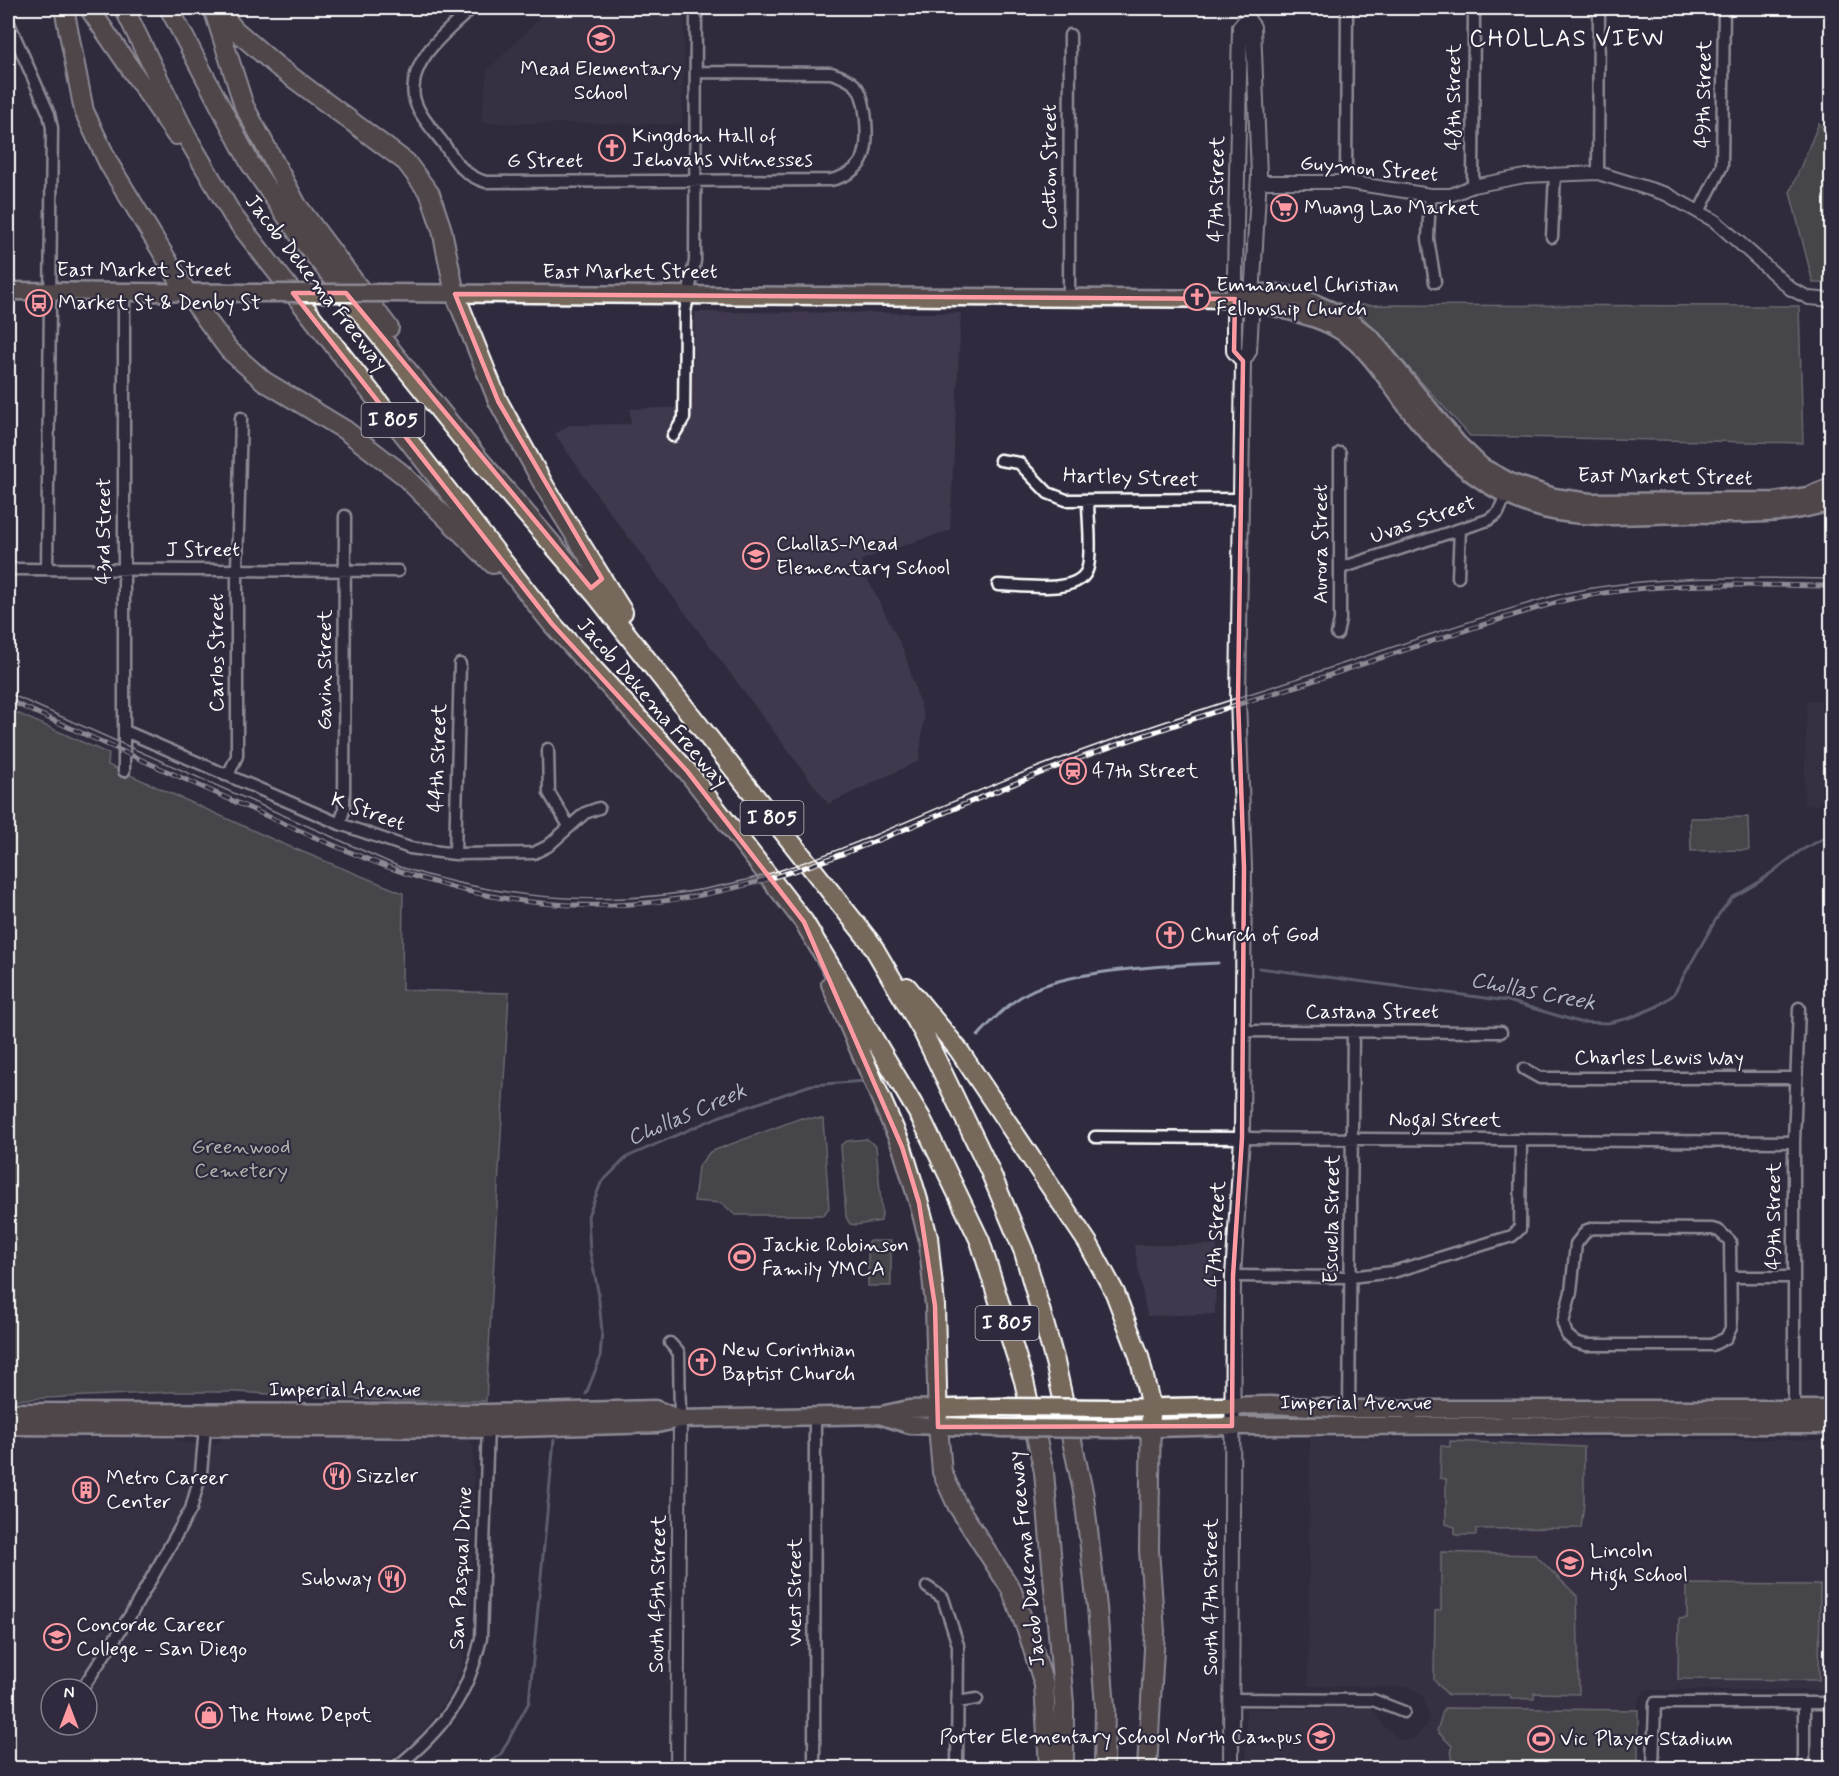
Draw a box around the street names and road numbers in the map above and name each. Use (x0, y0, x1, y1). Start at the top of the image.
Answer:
street label: 49th Street (1689, 39, 1719, 148)
street label: 48th Street (1440, 43, 1468, 151)
street label: Cotton Street (1036, 104, 1064, 230)
street label: 47th Street (1202, 135, 1232, 242)
street label: G Street (507, 147, 583, 175)
street label: Guymon Street (1299, 149, 1439, 189)
street label: Jacob Dekema Freeway (238, 189, 394, 377)
street label: East Market Street (56, 256, 232, 284)
street label: East Market Street (542, 258, 718, 286)
road number: I 805 (362, 403, 424, 437)
street label: East Market Street (1577, 461, 1753, 493)
street label: Hartley Street (1063, 462, 1200, 494)
street label: 43rd Street (90, 477, 118, 584)
street label: Aurora Street (1307, 484, 1335, 604)
street label: Uvas Street (1366, 489, 1480, 551)
street label: J Street (166, 536, 240, 564)
street label: Carlos Street (203, 594, 231, 712)
street label: Gavin Street (311, 609, 339, 731)
street label: Jacob Dekema Freeway (570, 612, 734, 794)
street label: 44th Street (422, 703, 454, 813)
street label: K Street (327, 786, 409, 838)
road number: I 805 (740, 801, 804, 835)
street label: Castana Street (1305, 998, 1439, 1026)
street label: Charles Lewis Way (1574, 1044, 1744, 1072)
street label: Nogal Street (1389, 1106, 1502, 1136)
street label: Escuela Street (1317, 1154, 1347, 1284)
street label: 49th Street (1760, 1161, 1788, 1270)
street label: 47th Street (1199, 1180, 1233, 1288)
road number: I 805 (976, 1306, 1038, 1340)
street label: Imperial Avenue (269, 1376, 421, 1404)
street label: Imperial Avenue (1280, 1389, 1432, 1417)
street label: Jacob Dekema Freeway (1002, 1450, 1052, 1668)
street label: San Pasqual Drive (443, 1486, 479, 1650)
street label: South 45th Street (643, 1514, 673, 1673)
street label: South 47th Street (1197, 1518, 1225, 1676)
street label: West Street (781, 1537, 809, 1646)

